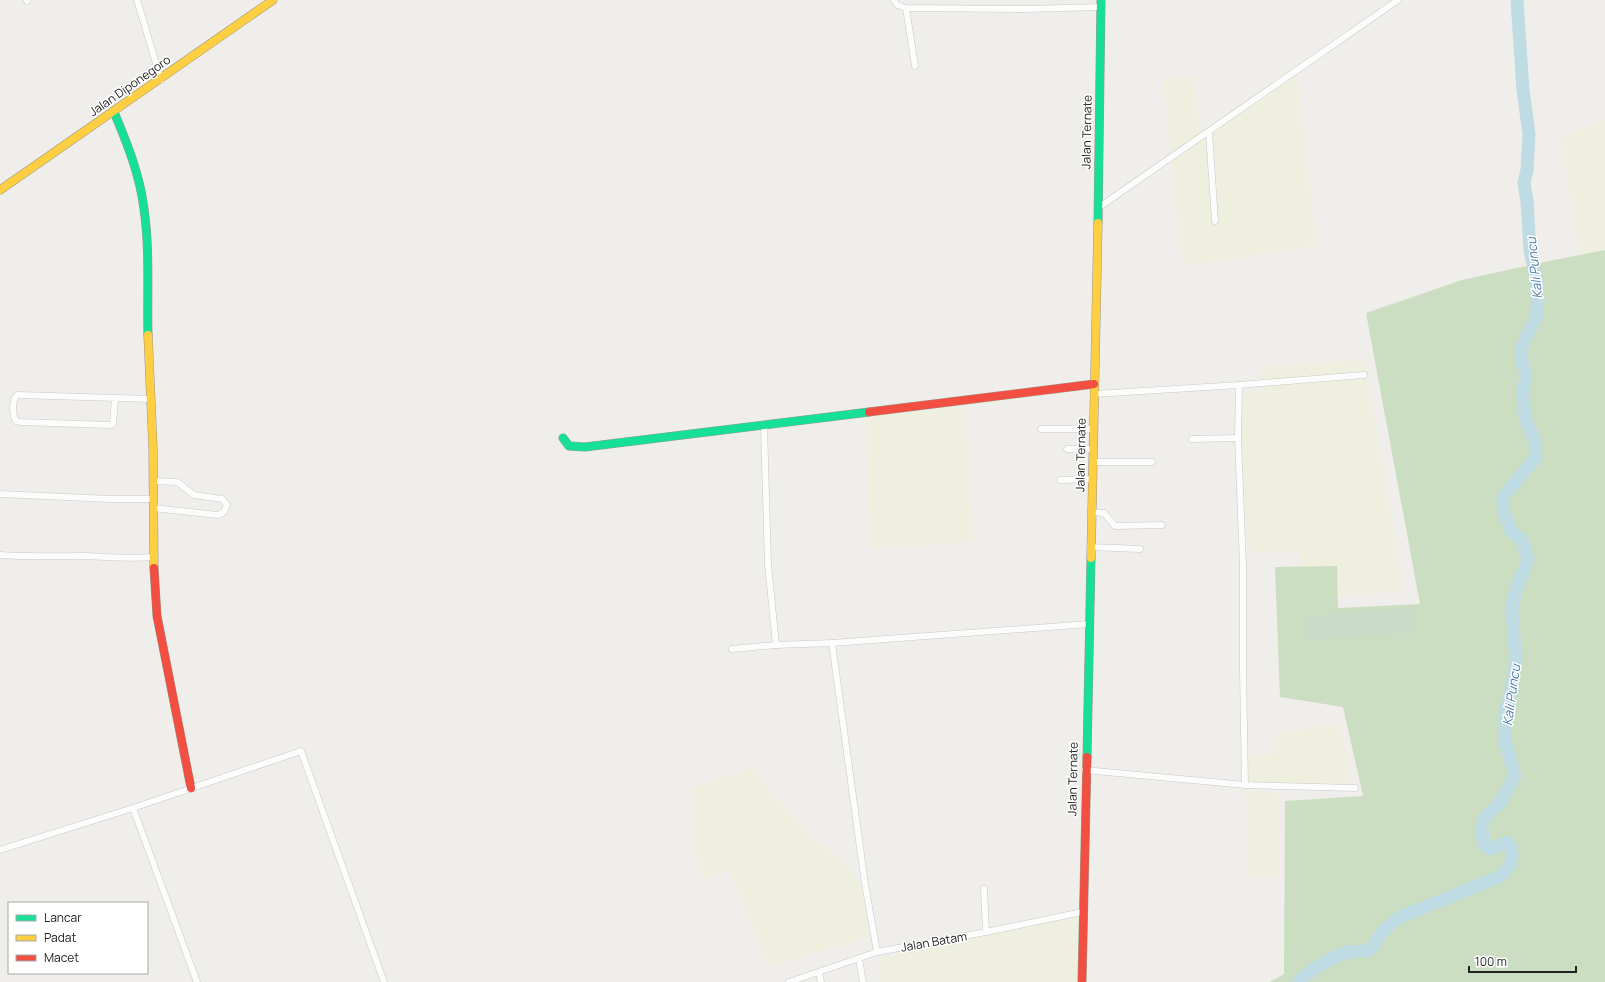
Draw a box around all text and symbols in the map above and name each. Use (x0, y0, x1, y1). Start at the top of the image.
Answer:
street label: Jalan Diponegoro (86, 51, 174, 120)
street label: Jalan Ternate (1077, 95, 1096, 169)
water label: Kali Puncu (1522, 235, 1546, 300)
street label: Jalan Ternate (1071, 418, 1090, 492)
water label: Kali Puncu (1498, 662, 1524, 727)
street label: Jalan Ternate (1063, 742, 1082, 816)
legend (8, 902, 148, 974)
text: Lancar (44, 909, 82, 926)
street label: Jalan Batam (899, 927, 968, 956)
text: Padat (44, 929, 76, 946)
scale bar (1469, 948, 1576, 974)
text: Macet (44, 949, 79, 966)
text: 100 m (1475, 953, 1507, 970)

